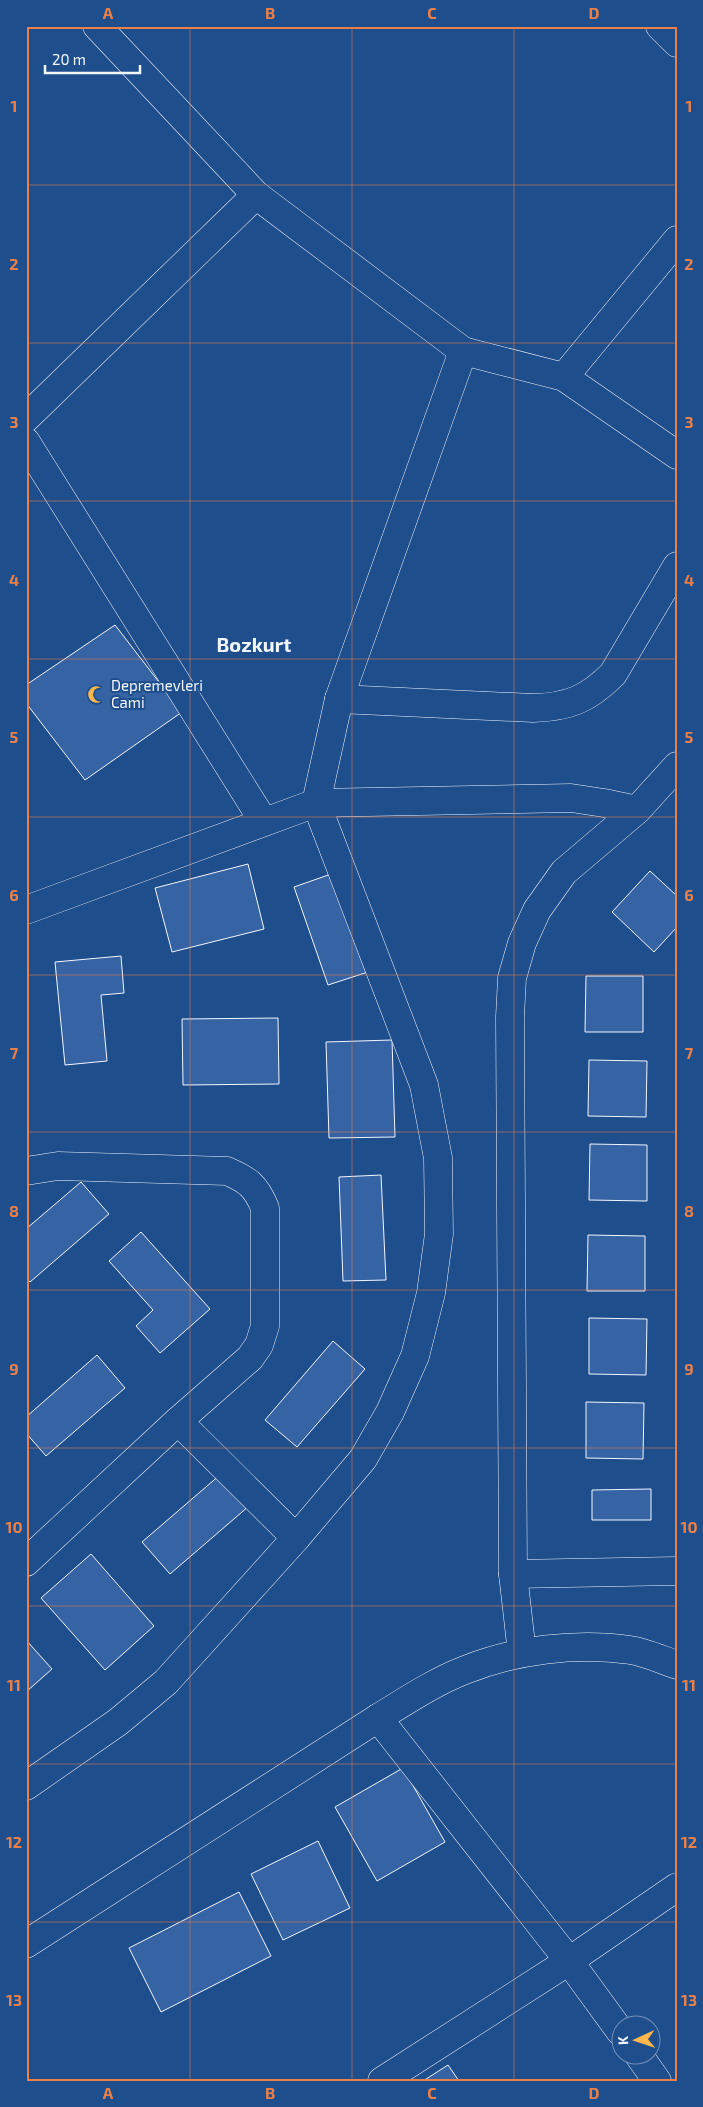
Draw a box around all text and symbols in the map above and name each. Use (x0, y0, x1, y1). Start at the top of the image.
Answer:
text: A (103, 3, 114, 22)
text: B (265, 3, 275, 22)
text: C (427, 3, 437, 22)
text: D (589, 3, 600, 22)
scale bar (45, 42, 140, 74)
text: 20 m (52, 50, 86, 68)
text: 1 (11, 96, 17, 115)
text: 1 (686, 96, 692, 115)
text: 2 (9, 254, 19, 273)
text: 2 (684, 254, 694, 273)
text: 3 (9, 412, 19, 431)
text: 3 (684, 412, 694, 431)
text: 4 (9, 570, 19, 589)
text: 4 (684, 570, 694, 589)
district label: Bozkurt (217, 632, 291, 656)
place label: Depremevleri Cami (111, 676, 203, 711)
mosque icon: Depremevleri Cami (87, 684, 107, 704)
text: 5 (10, 727, 19, 746)
text: 5 (685, 727, 694, 746)
text: 6 (9, 885, 19, 904)
text: 6 (684, 885, 694, 904)
text: 7 (10, 1043, 19, 1062)
text: 7 (685, 1043, 694, 1062)
text: 8 (9, 1201, 19, 1220)
text: 8 (684, 1201, 694, 1220)
text: 9 (9, 1359, 19, 1378)
text: 9 (684, 1359, 694, 1378)
text: 10 (5, 1517, 23, 1536)
text: 10 (680, 1517, 698, 1536)
text: 11 (7, 1675, 21, 1694)
text: 11 (682, 1675, 696, 1694)
text: 12 (6, 1832, 22, 1851)
text: 12 (681, 1832, 697, 1851)
text: 13 (6, 1990, 22, 2009)
text: 13 (681, 1990, 697, 2009)
north arrow (610, 2014, 660, 2064)
text: K (614, 2036, 631, 2046)
text: A (103, 2083, 114, 2102)
text: B (265, 2083, 275, 2102)
text: C (427, 2083, 437, 2102)
text: D (589, 2083, 600, 2102)

